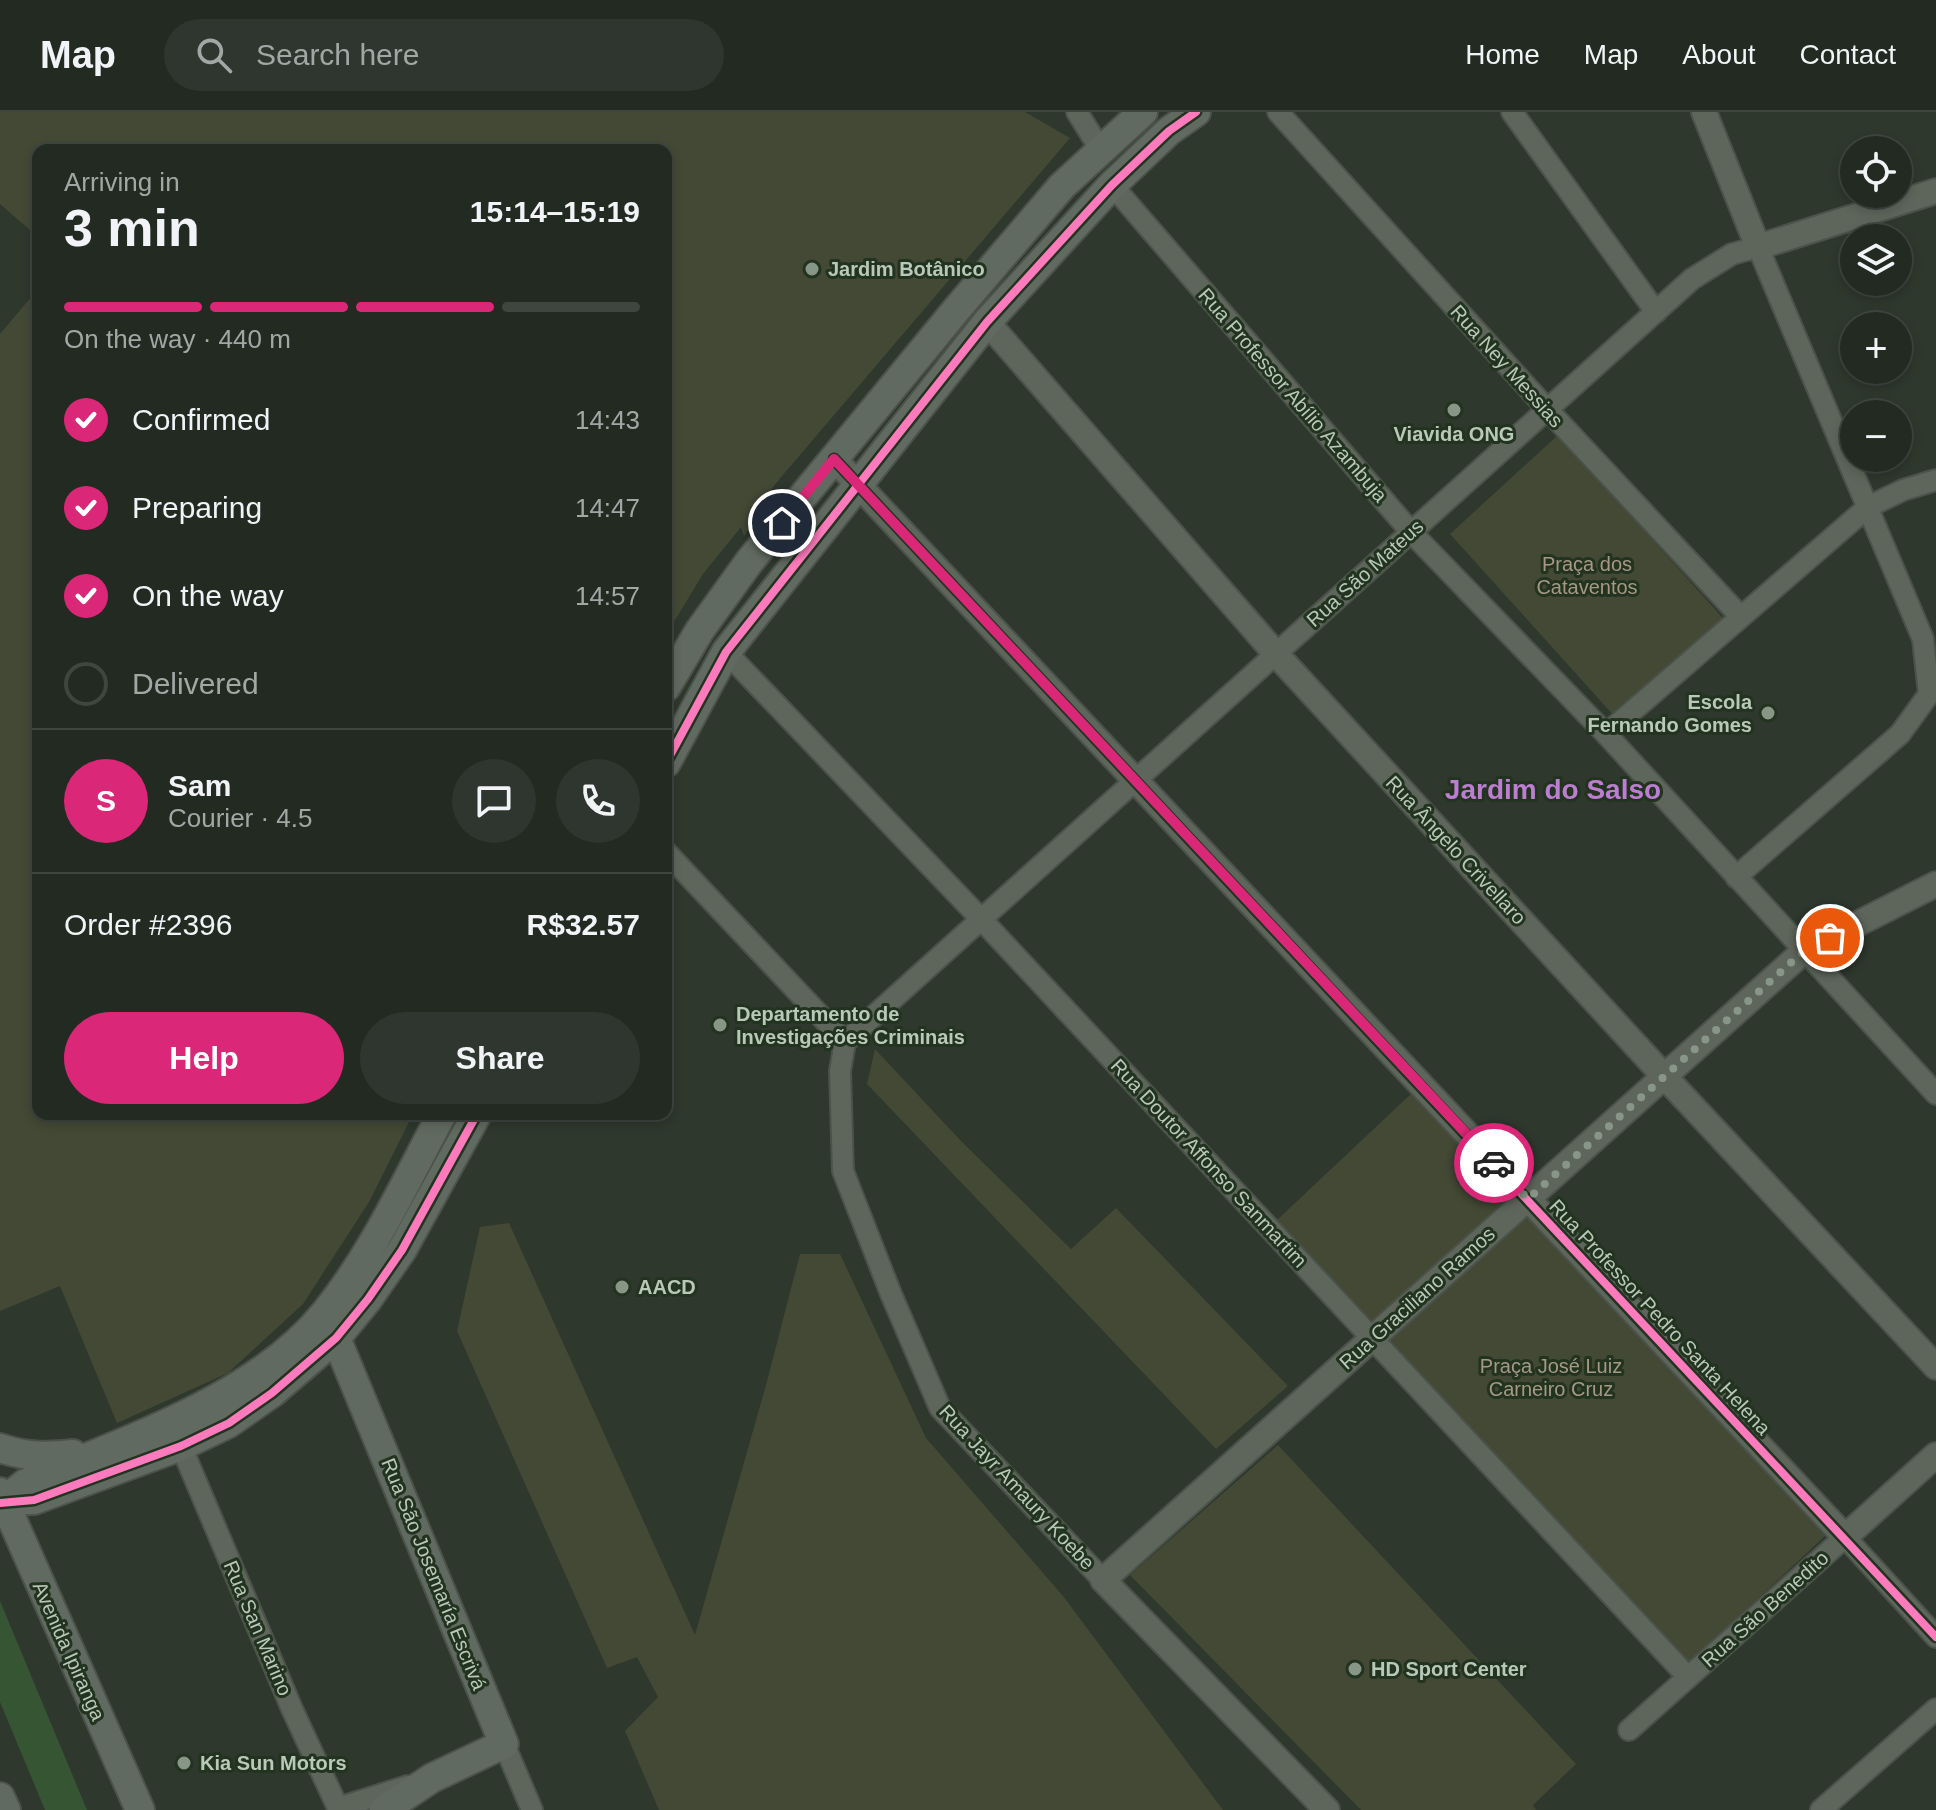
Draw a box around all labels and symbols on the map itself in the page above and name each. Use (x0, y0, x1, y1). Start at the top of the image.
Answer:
place label: Jardim Botânico (828, 258, 985, 280)
marker: Jardim Botânico (803, 260, 821, 278)
street label: Rua Professor Abílio Azambuja (1194, 284, 1392, 507)
street label: Rua Ney Messias (1446, 300, 1568, 432)
marker: Viavida ONG (1445, 401, 1463, 419)
place label: Viavida ONG (1394, 423, 1514, 445)
pin (748, 489, 816, 557)
street label: Rua São Mateus (1302, 515, 1428, 631)
park label: Praça dos Cataventos (1536, 553, 1638, 598)
place label: Escola Fernando Gomes (1588, 691, 1753, 736)
marker: Escola Fernando Gomes (1759, 704, 1777, 722)
street label: Rua Ângelo Crivellaro (1382, 771, 1530, 929)
district label: Jardim do Salso (1445, 774, 1661, 805)
pin (1796, 904, 1864, 972)
place label: Departamento de Investigações Criminais (736, 1003, 965, 1048)
marker: Departamento de Investigações Criminais (711, 1016, 729, 1034)
street label: Rua Doutor Affonso Sanmartim (1107, 1054, 1311, 1272)
courier (1454, 1123, 1534, 1203)
street label: Rua Professor Pedro Santa Helena (1545, 1195, 1776, 1440)
street label: Rua Graciliano Ramos (1335, 1223, 1499, 1373)
place label: AACD (638, 1276, 696, 1298)
marker: AACD (613, 1278, 631, 1296)
park label: Praça José Luiz Carneiro Cruz (1480, 1355, 1622, 1400)
street label: Rua Jayr Amaury Koebe (935, 1400, 1099, 1574)
street label: Rua São Josemaría Escrivá (377, 1455, 491, 1694)
street label: Rua São Benedito (1697, 1547, 1833, 1671)
street label: Rua San Marino (220, 1557, 296, 1699)
street label: Avenida Ipiranga (28, 1578, 110, 1725)
place label: HD Sport Center (1371, 1658, 1527, 1680)
marker: HD Sport Center (1346, 1660, 1364, 1678)
place label: Kia Sun Motors (200, 1752, 347, 1774)
marker: Kia Sun Motors (175, 1754, 193, 1772)

